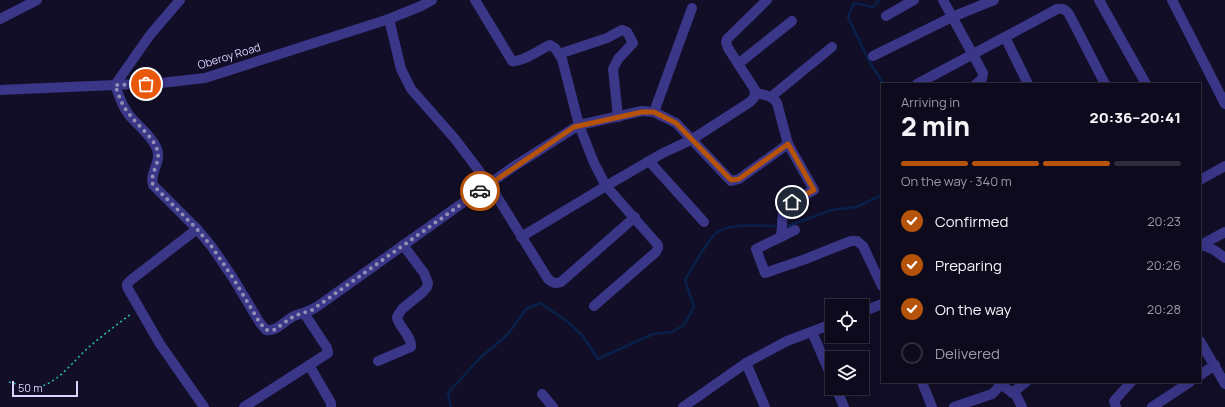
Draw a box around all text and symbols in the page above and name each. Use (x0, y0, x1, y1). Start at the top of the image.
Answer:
street label: Oberoy Road (196, 39, 262, 72)
pin (129, 67, 163, 101)
icon: bag (135, 73, 157, 95)
text: Arriving in (901, 93, 960, 111)
text: 20:36–20:41 (1090, 107, 1181, 128)
text: 2 min (901, 108, 970, 144)
courier (460, 171, 500, 211)
text: On the way · 340 m (901, 172, 1012, 190)
icon: car (469, 180, 491, 202)
pin (775, 185, 809, 219)
icon: home (781, 191, 803, 213)
icon: check (901, 210, 923, 232)
text: Confirmed (935, 211, 1008, 232)
text: 20:23 (1147, 212, 1181, 230)
icon: check (901, 254, 923, 276)
text: Preparing (935, 255, 1002, 276)
text: 20:26 (1146, 256, 1181, 274)
icon: check (901, 298, 923, 320)
map controls (825, 299, 869, 395)
button: locate (825, 299, 869, 343)
text: On the way (935, 299, 1011, 320)
text: 20:28 (1147, 300, 1181, 318)
text: Delivered (935, 343, 1000, 364)
button: layers (825, 351, 869, 395)
scale bar (12, 379, 78, 398)
text: 50 m (18, 380, 43, 395)

